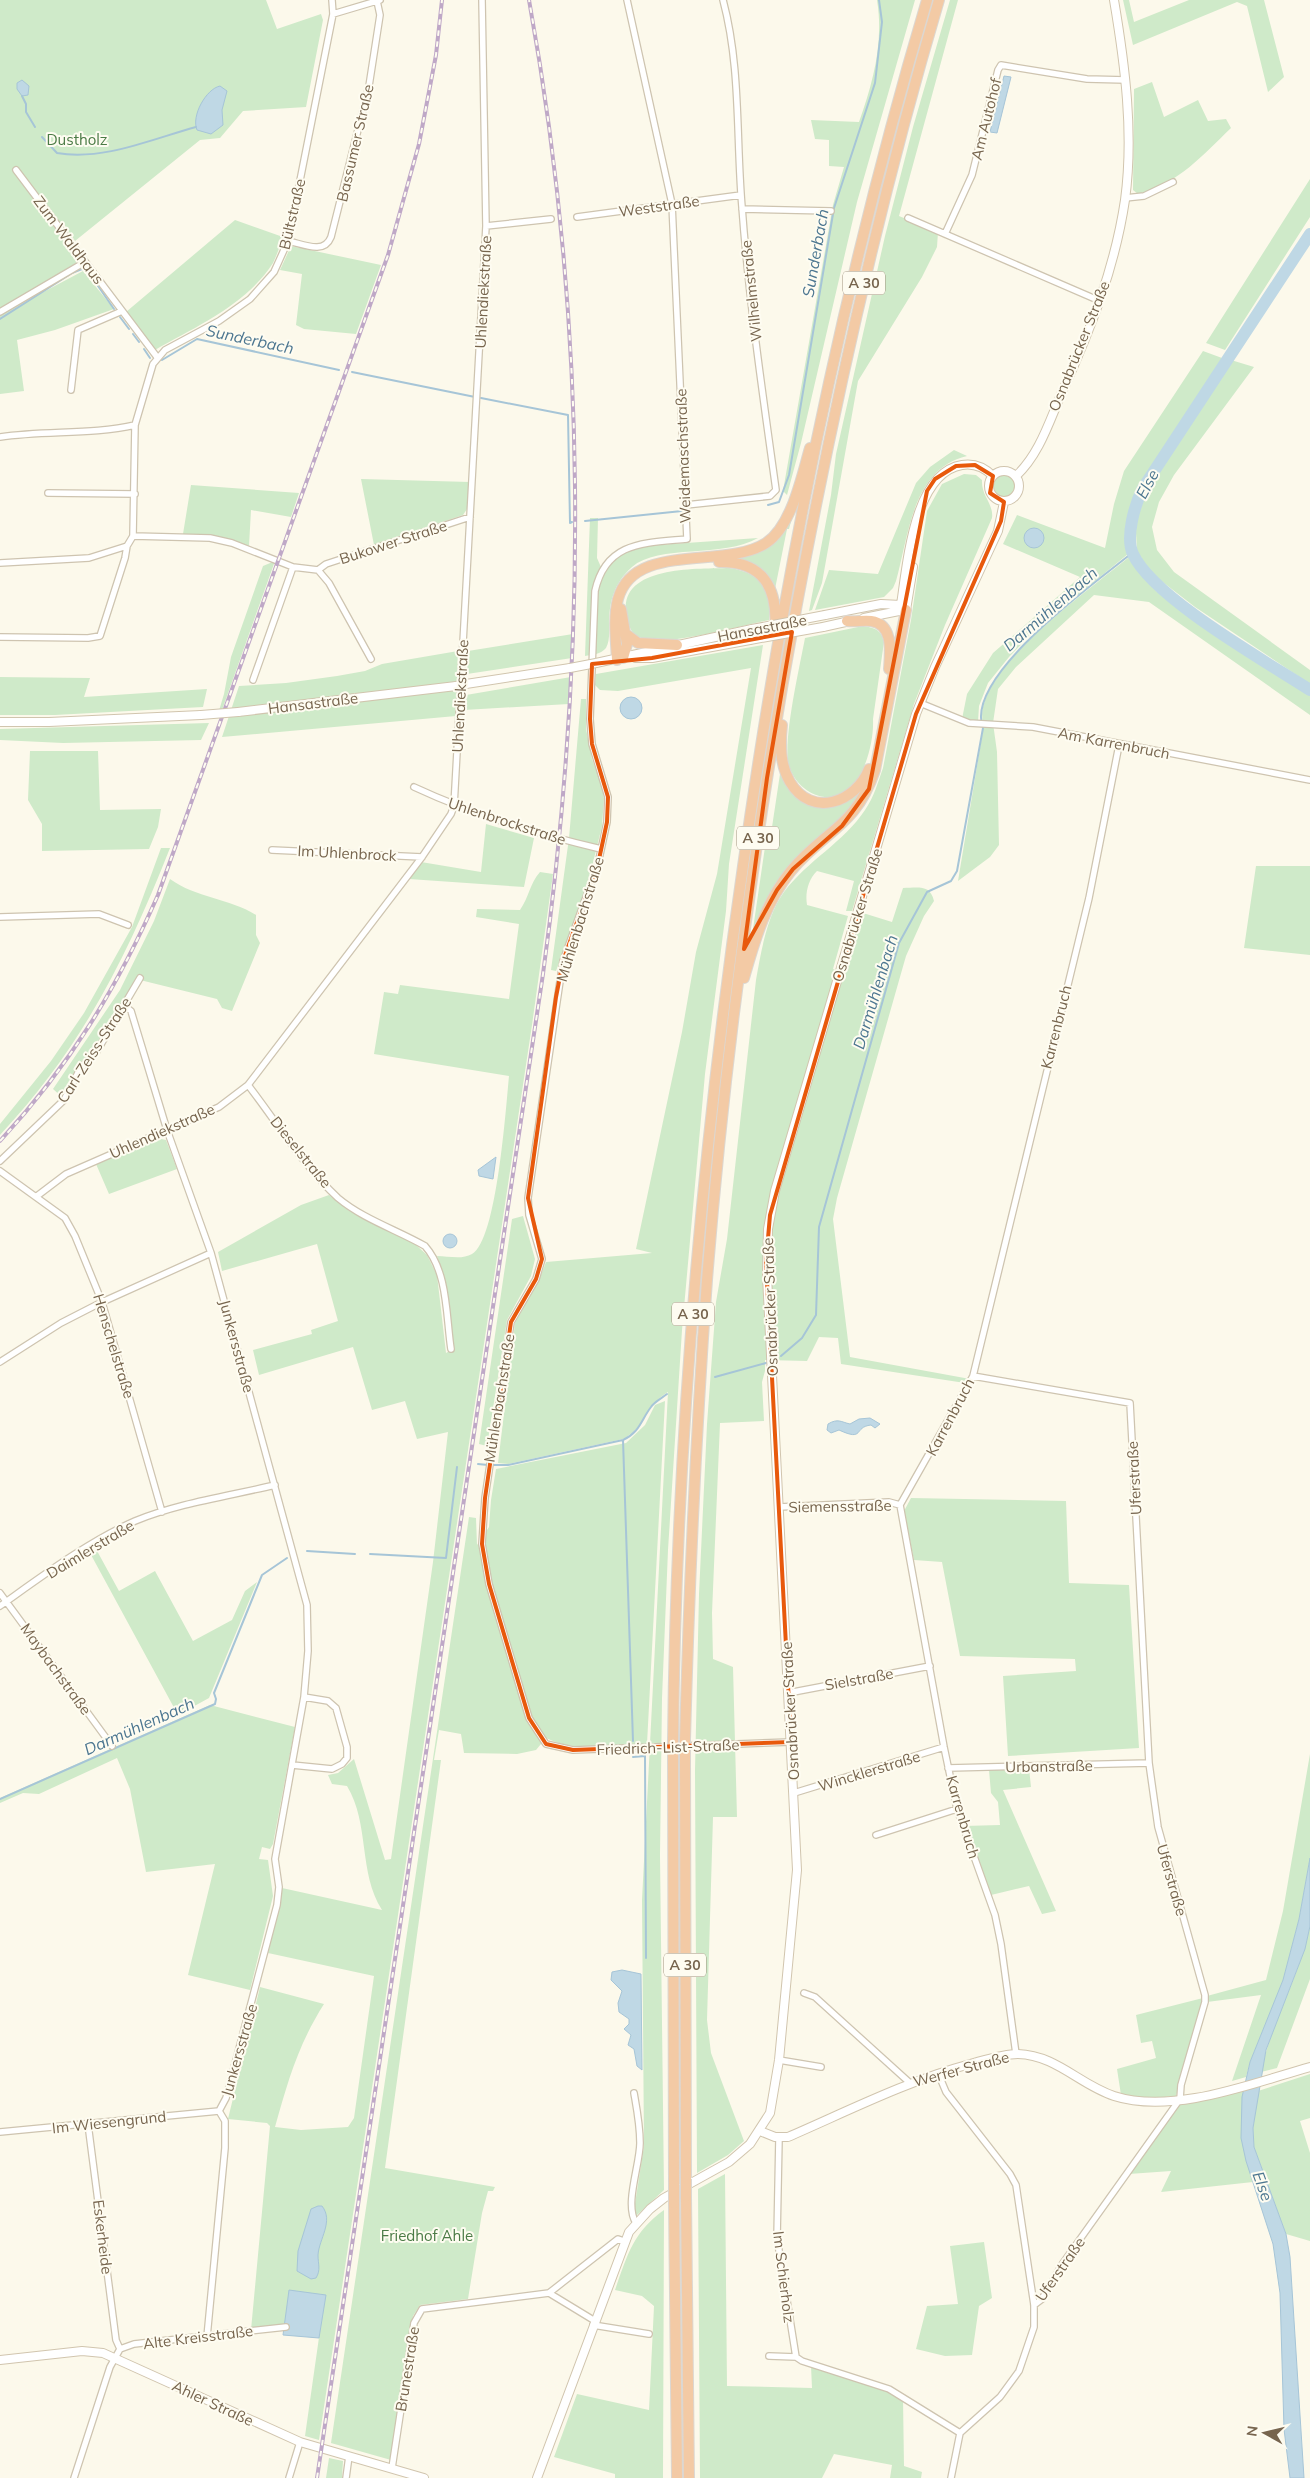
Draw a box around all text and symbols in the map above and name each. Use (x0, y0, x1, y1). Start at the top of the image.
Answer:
street label: Am Autohof (967, 75, 1006, 162)
street label: Bassumer Straße (332, 82, 378, 204)
park label: Dustholz (46, 130, 108, 149)
street label: Bültstraße (275, 177, 309, 251)
street label: Weststraße (617, 191, 701, 221)
street label: Zum Waldhaus (30, 192, 108, 288)
water label: Sunderbach (797, 207, 833, 299)
street label: Uhlendiekstraße (471, 235, 495, 349)
street label: Wilhelmstraße (736, 239, 766, 343)
road number: A 30 (843, 272, 885, 294)
street label: Osnabrücker Straße (1044, 278, 1114, 414)
water label: Sunderbach (204, 320, 296, 358)
street label: Weidemaschstraße (671, 388, 695, 524)
water label: Else (1131, 466, 1163, 502)
street label: Bukower Straße (337, 516, 449, 568)
water label: Darmühlenbach (999, 563, 1101, 655)
street label: Hansastraße (716, 610, 808, 646)
street label: Uhlendiekstraße (448, 639, 472, 753)
street label: Hansastraße (267, 688, 359, 718)
street label: Am Karrenbruch (1056, 723, 1172, 763)
street label: Uhlenbrockstraße (446, 793, 568, 849)
road number: A 30 (737, 826, 779, 850)
street label: Im Uhlenbrock (297, 841, 397, 865)
street label: Osnabrücker Straße (828, 846, 886, 984)
street label: Mühlenbachstraße (552, 854, 608, 984)
water label: Darmühlenbach (848, 932, 902, 1052)
street label: Karrenbruch (1036, 983, 1076, 1071)
street label: Carl-Zeiss-Straße (53, 993, 135, 1107)
street label: Uhlendiekstraße (106, 1099, 218, 1163)
street label: Dieselstraße (266, 1112, 336, 1192)
street label: Osnabrücker Straße (758, 1237, 782, 1377)
street label: Henschelstraße (89, 1291, 139, 1401)
street label: Junkersstraße (215, 1297, 259, 1395)
road number: A 30 (672, 1302, 714, 1326)
street label: Mühlenbachstraße (479, 1332, 519, 1464)
street label: Karrenbruch (922, 1375, 978, 1459)
street label: Uferstraße (1123, 1441, 1145, 1515)
street label: Siemensstraße (788, 1496, 892, 1516)
street label: Daimlerstraße (43, 1515, 137, 1583)
street label: Maybachstraße (16, 1619, 96, 1719)
street label: Osnabrücker Straße (777, 1641, 803, 1781)
street label: Sielstraße (823, 1664, 895, 1694)
water label: Darmühlenbach (81, 1693, 197, 1759)
street label: Friedrich-List-Straße (596, 1735, 740, 1759)
street label: Wincklerstraße (816, 1746, 922, 1796)
street label: Urbanstraße (1005, 1756, 1093, 1776)
street label: Karrenbruch (942, 1773, 984, 1861)
street label: Uferstraße (1153, 1842, 1191, 1918)
road number: A 30 (664, 1954, 706, 1976)
street label: Junkersstraße (217, 2001, 261, 2099)
street label: Werfer Straße (911, 2047, 1011, 2091)
street label: Im Wiesengrund (51, 2107, 167, 2137)
water label: Else (1248, 2169, 1278, 2204)
street label: Eskerheide (89, 2199, 117, 2275)
park label: Friedhof Ahle (381, 2226, 473, 2245)
street label: Im Schierholz (769, 2230, 799, 2324)
street label: Uferstraße (1031, 2233, 1089, 2305)
street label: Alte Kreisstraße (142, 2321, 254, 2353)
street label: Brunestraße (391, 2325, 423, 2413)
street label: Ahler Straße (169, 2376, 257, 2430)
north arrow (1240, 2408, 1290, 2458)
text: N (1242, 2425, 1262, 2438)

